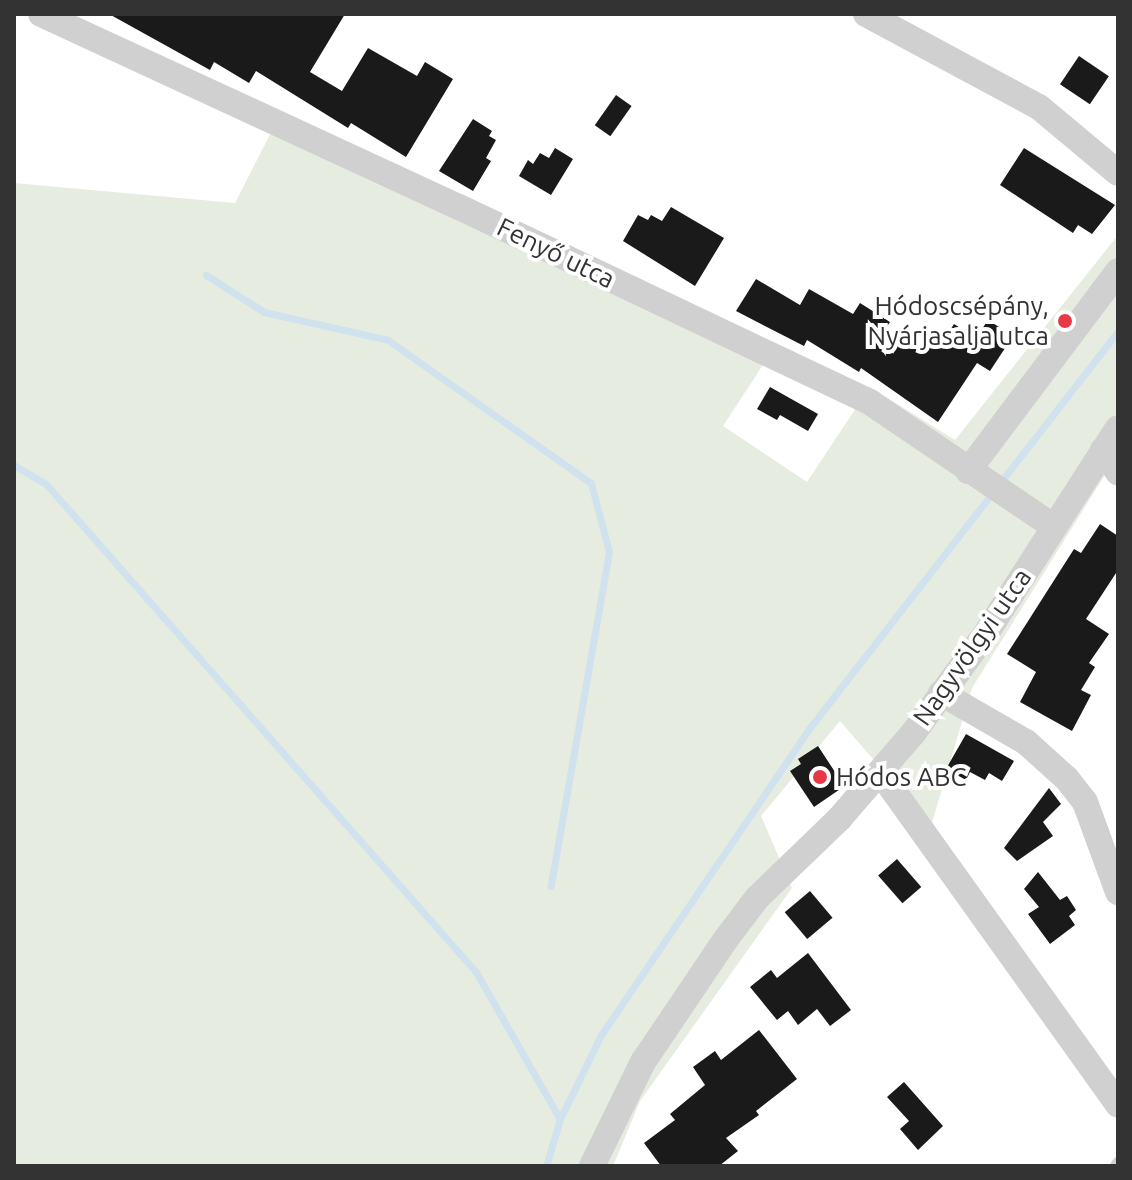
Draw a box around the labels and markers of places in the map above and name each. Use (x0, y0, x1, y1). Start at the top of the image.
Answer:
place label: Hódoscsépány, Nyárjasalja utca (868, 290, 1049, 352)
marker: Hódoscsépány, Nyárjasalja utca (1056, 312, 1074, 330)
place label: Hódos ABC (836, 761, 966, 793)
marker: Hódos ABC (811, 768, 829, 786)

